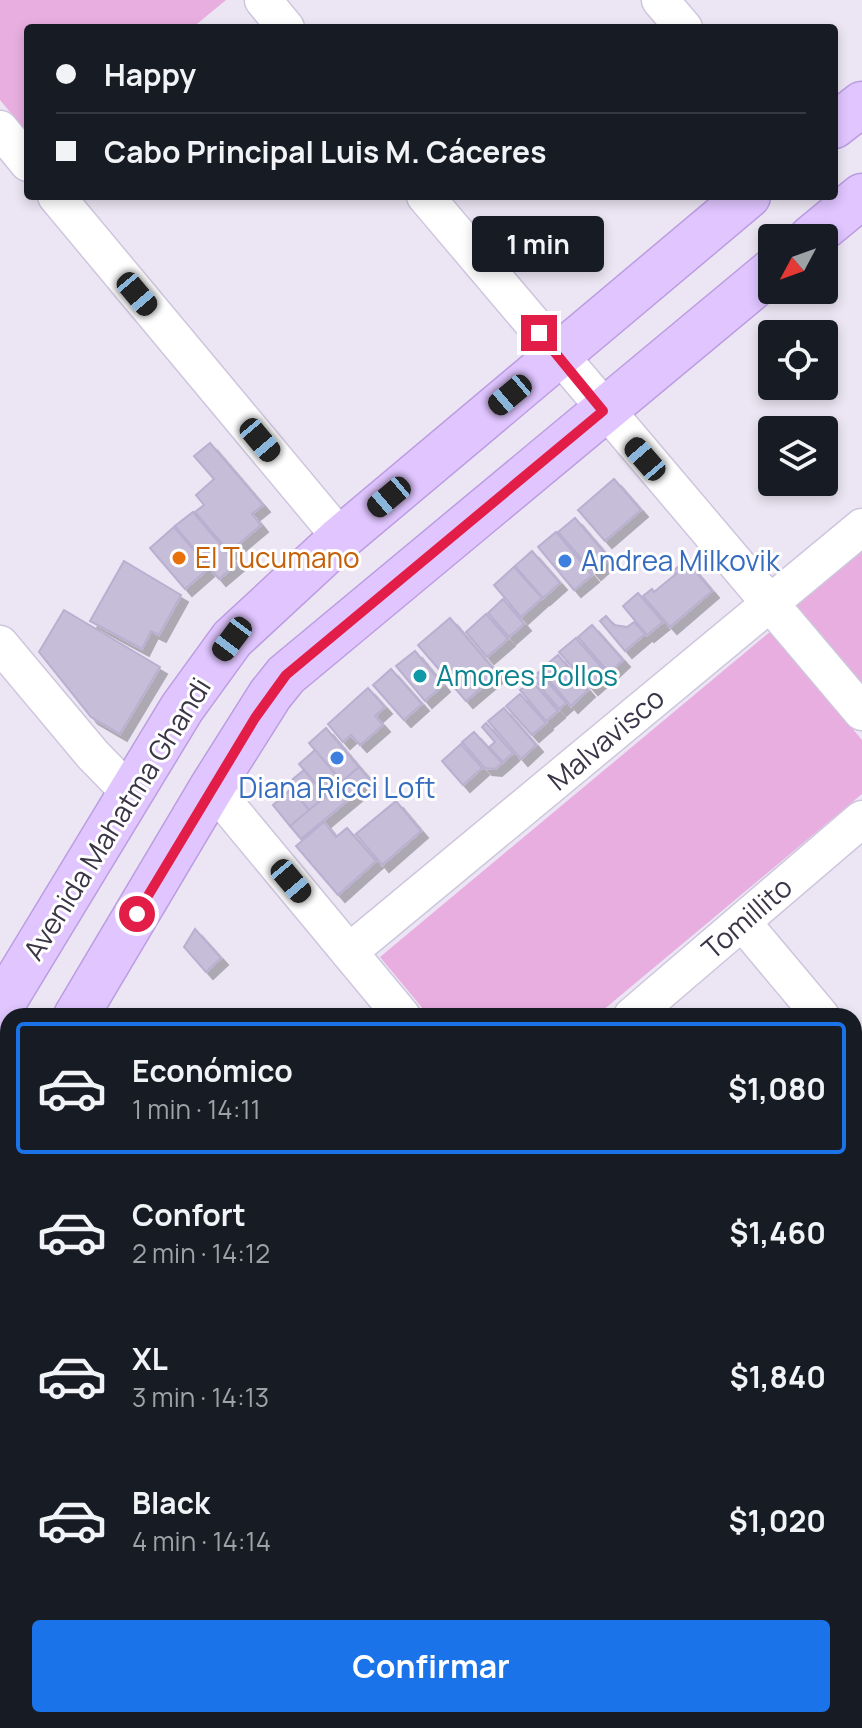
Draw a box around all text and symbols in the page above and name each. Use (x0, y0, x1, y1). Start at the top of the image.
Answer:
text: Happy (104, 54, 196, 95)
text: Cabo Principal Luis M. Cáceres (104, 131, 546, 172)
callout: 1 min (473, 217, 605, 273)
north arrow (758, 224, 838, 304)
map controls (758, 224, 838, 496)
text: 1 min (506, 226, 570, 262)
car (112, 268, 162, 320)
route end (521, 315, 557, 351)
button: locate (758, 320, 838, 400)
car (484, 370, 536, 420)
car (235, 414, 285, 466)
button: layers (758, 416, 838, 496)
car (620, 433, 670, 485)
car (363, 472, 415, 522)
place label: El Tucumano (195, 538, 360, 576)
place label: Andrea Milkovik (581, 541, 781, 579)
marker: El Tucumano (170, 549, 188, 567)
marker: Andrea Milkovik (556, 552, 574, 570)
car (208, 613, 256, 665)
place label: Amores Pollos (436, 656, 618, 694)
marker: Amores Pollos (411, 667, 429, 685)
street label: Avenida Mahatma Ghandi (14, 670, 219, 967)
street label: Malvavisco (539, 678, 672, 798)
marker: Diana Ricci Loft (328, 749, 346, 767)
place label: Diana Ricci Loft (238, 768, 436, 806)
car (266, 855, 316, 907)
street label: Tomillito (693, 867, 800, 967)
route start (119, 896, 155, 932)
text: Económico (132, 1050, 293, 1091)
icon: car (36, 1052, 108, 1124)
text: $1,080 (728, 1068, 826, 1109)
text: 1 min · 14:11 (132, 1091, 261, 1127)
text: Confort (132, 1194, 246, 1235)
icon: car (36, 1196, 108, 1268)
text: $1,460 (729, 1212, 826, 1253)
text: 2 min · 14:12 (132, 1235, 270, 1271)
text: XL (132, 1338, 168, 1379)
icon: car (36, 1340, 108, 1412)
text: $1,840 (730, 1356, 826, 1397)
text: 3 min · 14:13 (132, 1379, 269, 1415)
text: Black (132, 1482, 210, 1523)
icon: car (36, 1484, 108, 1556)
text: $1,020 (729, 1500, 826, 1541)
text: 4 min · 14:14 (132, 1523, 271, 1559)
button: Confirmar (32, 1620, 830, 1712)

